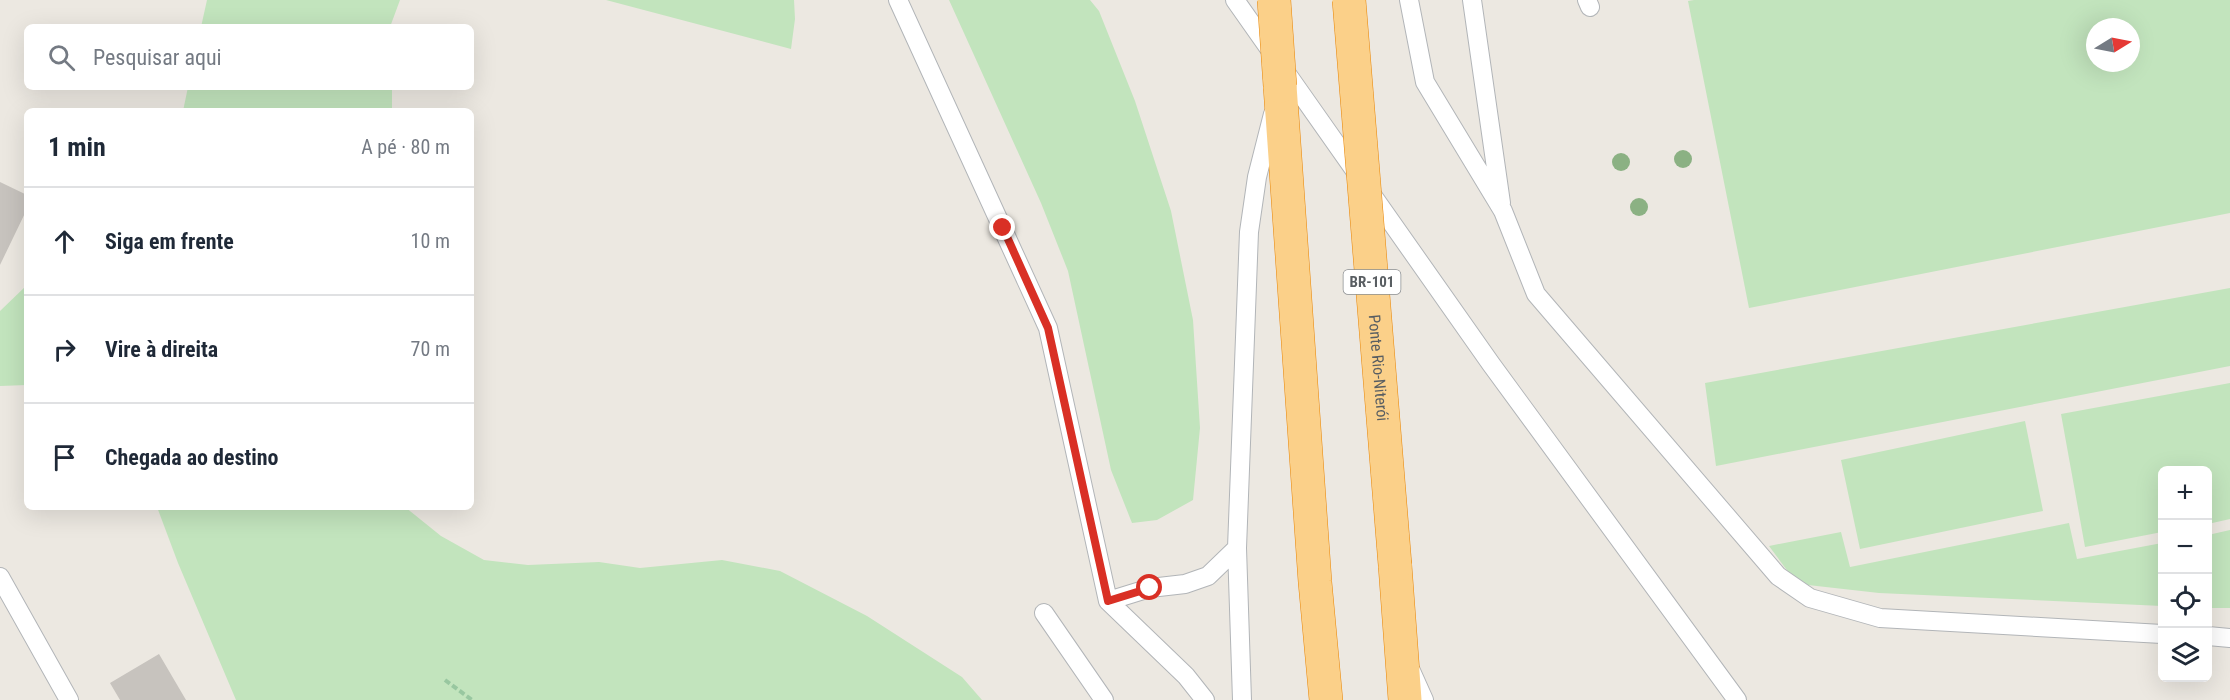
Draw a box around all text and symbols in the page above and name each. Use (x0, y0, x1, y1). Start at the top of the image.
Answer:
north arrow (2086, 18, 2140, 72)
search box (24, 24, 474, 90)
icon: search (45, 41, 78, 74)
text: Pesquisar aqui (93, 45, 222, 70)
text: 1 min (48, 132, 106, 162)
text: A pé · 80 m (361, 135, 450, 159)
route end (989, 214, 1015, 240)
icon: ahead (48, 225, 81, 258)
text: Siga em frente (105, 229, 234, 254)
text: 10 m (411, 229, 450, 253)
road number: BR-101 (1344, 270, 1400, 294)
street label: Ponte Rio-Niterói (1365, 314, 1393, 422)
icon: right (48, 333, 81, 366)
text: Vire à direita (105, 337, 218, 362)
text: 70 m (411, 337, 450, 361)
icon: arrive (48, 441, 81, 474)
text: Chegada ao destino (105, 445, 279, 470)
map controls (2158, 466, 2212, 682)
button: + (2158, 466, 2212, 520)
button: − (2158, 520, 2212, 574)
route start (1136, 574, 1162, 600)
button: locate (2158, 574, 2212, 628)
button: layers (2158, 628, 2212, 682)

